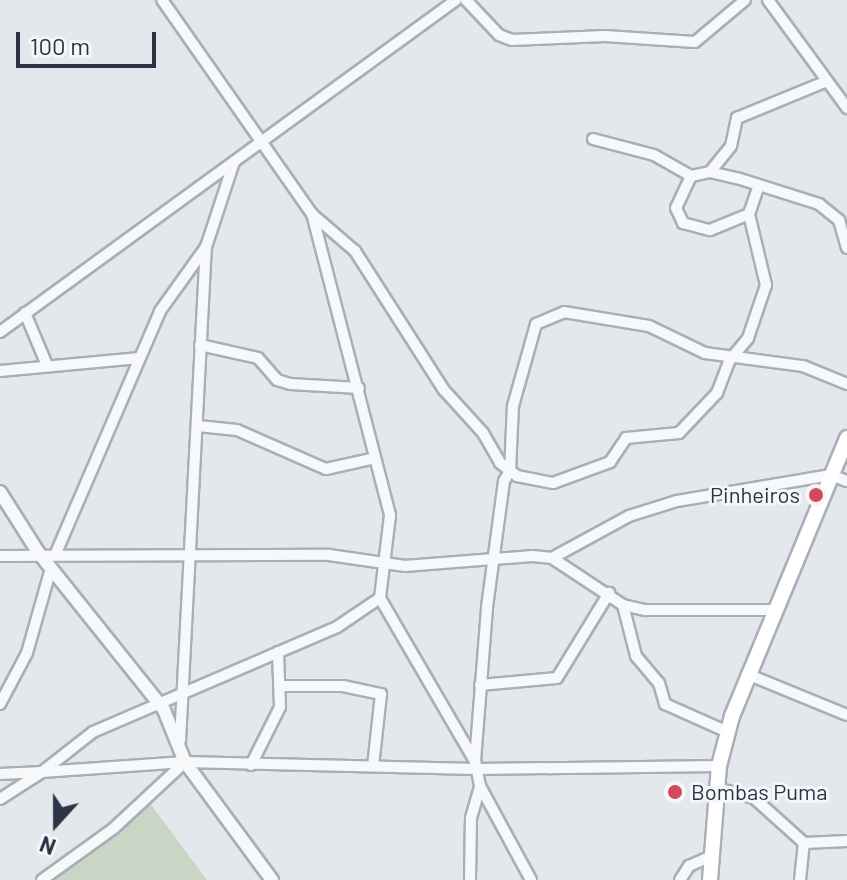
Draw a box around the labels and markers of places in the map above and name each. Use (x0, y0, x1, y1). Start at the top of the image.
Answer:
place label: Pinheiros (710, 482, 800, 508)
marker: Pinheiros (807, 486, 825, 504)
place label: Bombas Puma (691, 779, 827, 805)
marker: Bombas Puma (666, 783, 684, 801)

